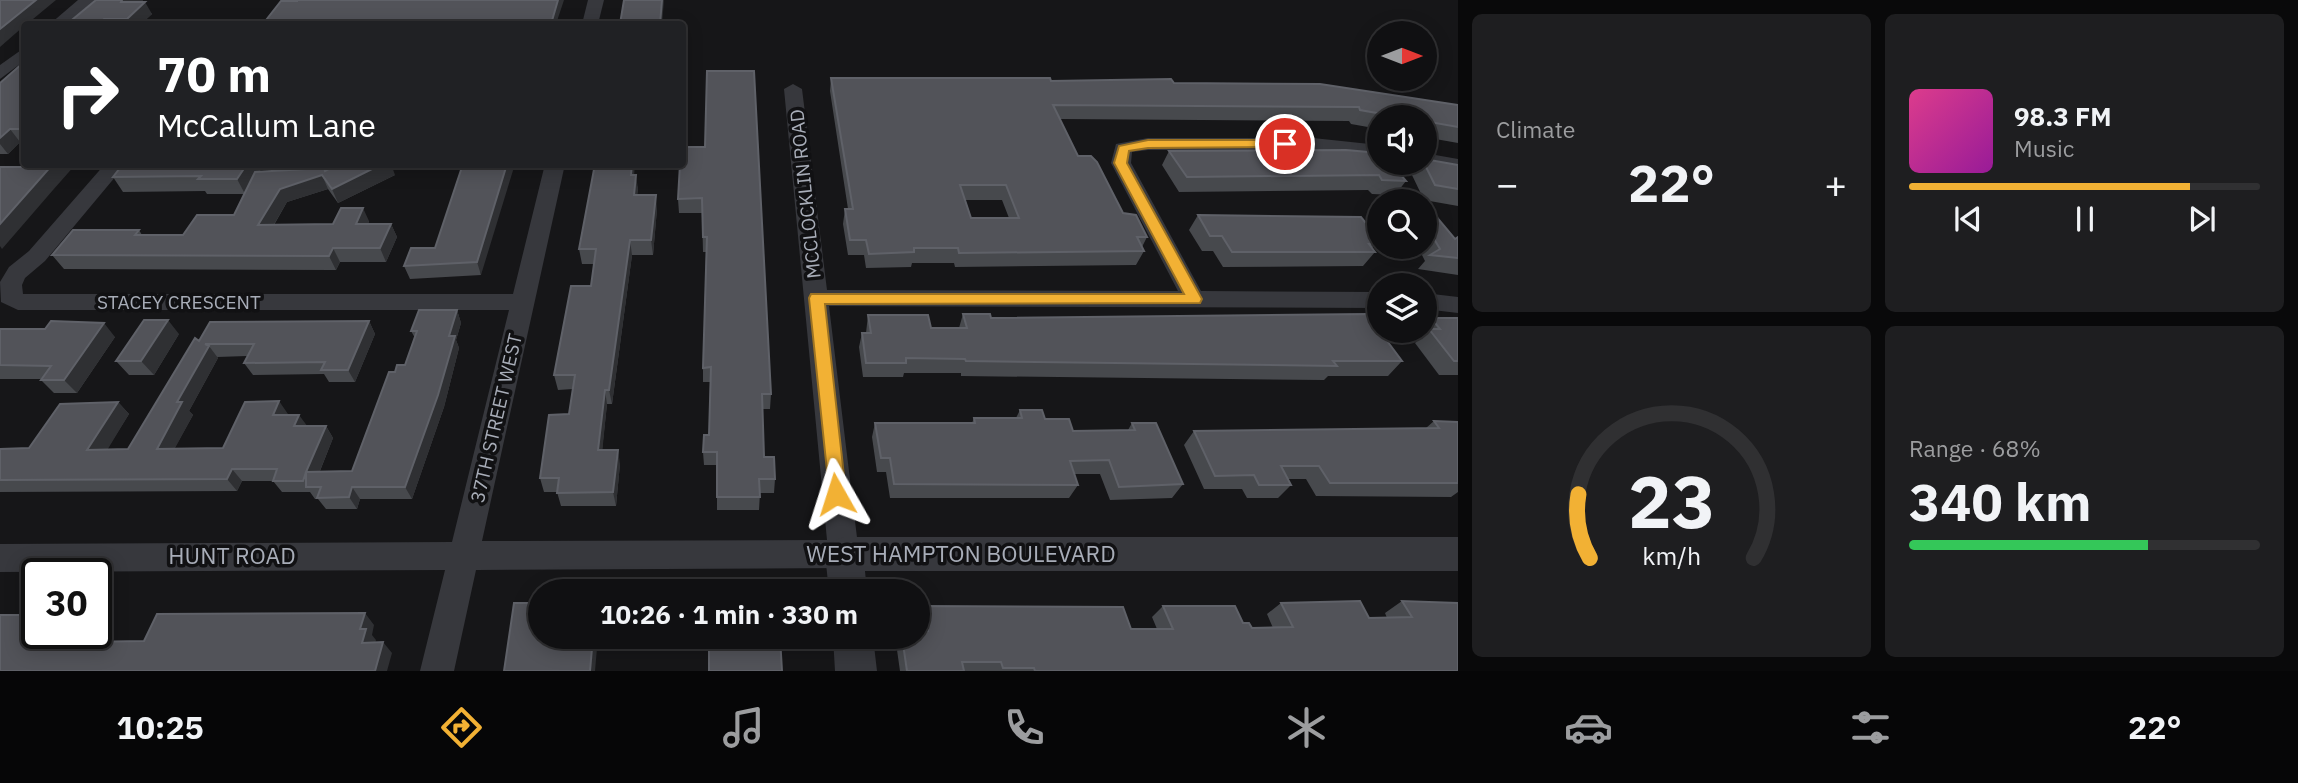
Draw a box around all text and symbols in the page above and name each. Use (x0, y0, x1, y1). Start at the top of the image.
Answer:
north arrow (1367, 21, 1437, 91)
map controls (1367, 21, 1437, 343)
text: 70 m (157, 42, 271, 105)
icon: right (42, 49, 133, 140)
text: 98.3 FM (2014, 99, 2112, 133)
text: McCallum Lane (157, 104, 376, 146)
button: sound (1367, 105, 1437, 175)
street label: MCCLOCKLIN ROAD (784, 108, 826, 280)
pin (1255, 114, 1315, 174)
text: Climate (1496, 114, 1575, 144)
icon: arrive (1266, 125, 1304, 163)
text: Music (2014, 133, 2074, 163)
text: 22° (1628, 149, 1715, 216)
text: − (1496, 159, 1519, 208)
text: + (1824, 159, 1847, 208)
button: search (1367, 189, 1437, 259)
icon: previous (1949, 200, 1987, 238)
icon: pause (2066, 200, 2104, 238)
icon: next (2183, 200, 2221, 238)
button: layers (1367, 273, 1437, 343)
street label: STACEY CRESCENT (97, 290, 261, 314)
street label: 37TH STREET WEST (465, 331, 527, 505)
text: Range · 68% (1909, 433, 2041, 463)
text: 23 (1628, 453, 1715, 548)
position arrow (799, 457, 873, 531)
text: 340 km (1909, 468, 2091, 535)
street label: WEST HAMPTON BOULEVARD (806, 538, 1116, 568)
text: km/h (1642, 538, 1701, 571)
street label: HUNT ROAD (168, 540, 296, 570)
speed limit sign: 30 (21, 558, 112, 649)
text: 10:26 · 1 min · 330 m (600, 597, 858, 631)
icon: directions (437, 703, 486, 752)
icon: music (719, 703, 768, 752)
icon: phone (1000, 703, 1049, 752)
icon: climate (1282, 703, 1331, 752)
icon: car (1564, 703, 1613, 752)
icon: filters (1846, 703, 1895, 752)
text: 10:25 (116, 706, 204, 748)
text: 22° (2128, 706, 2182, 748)

